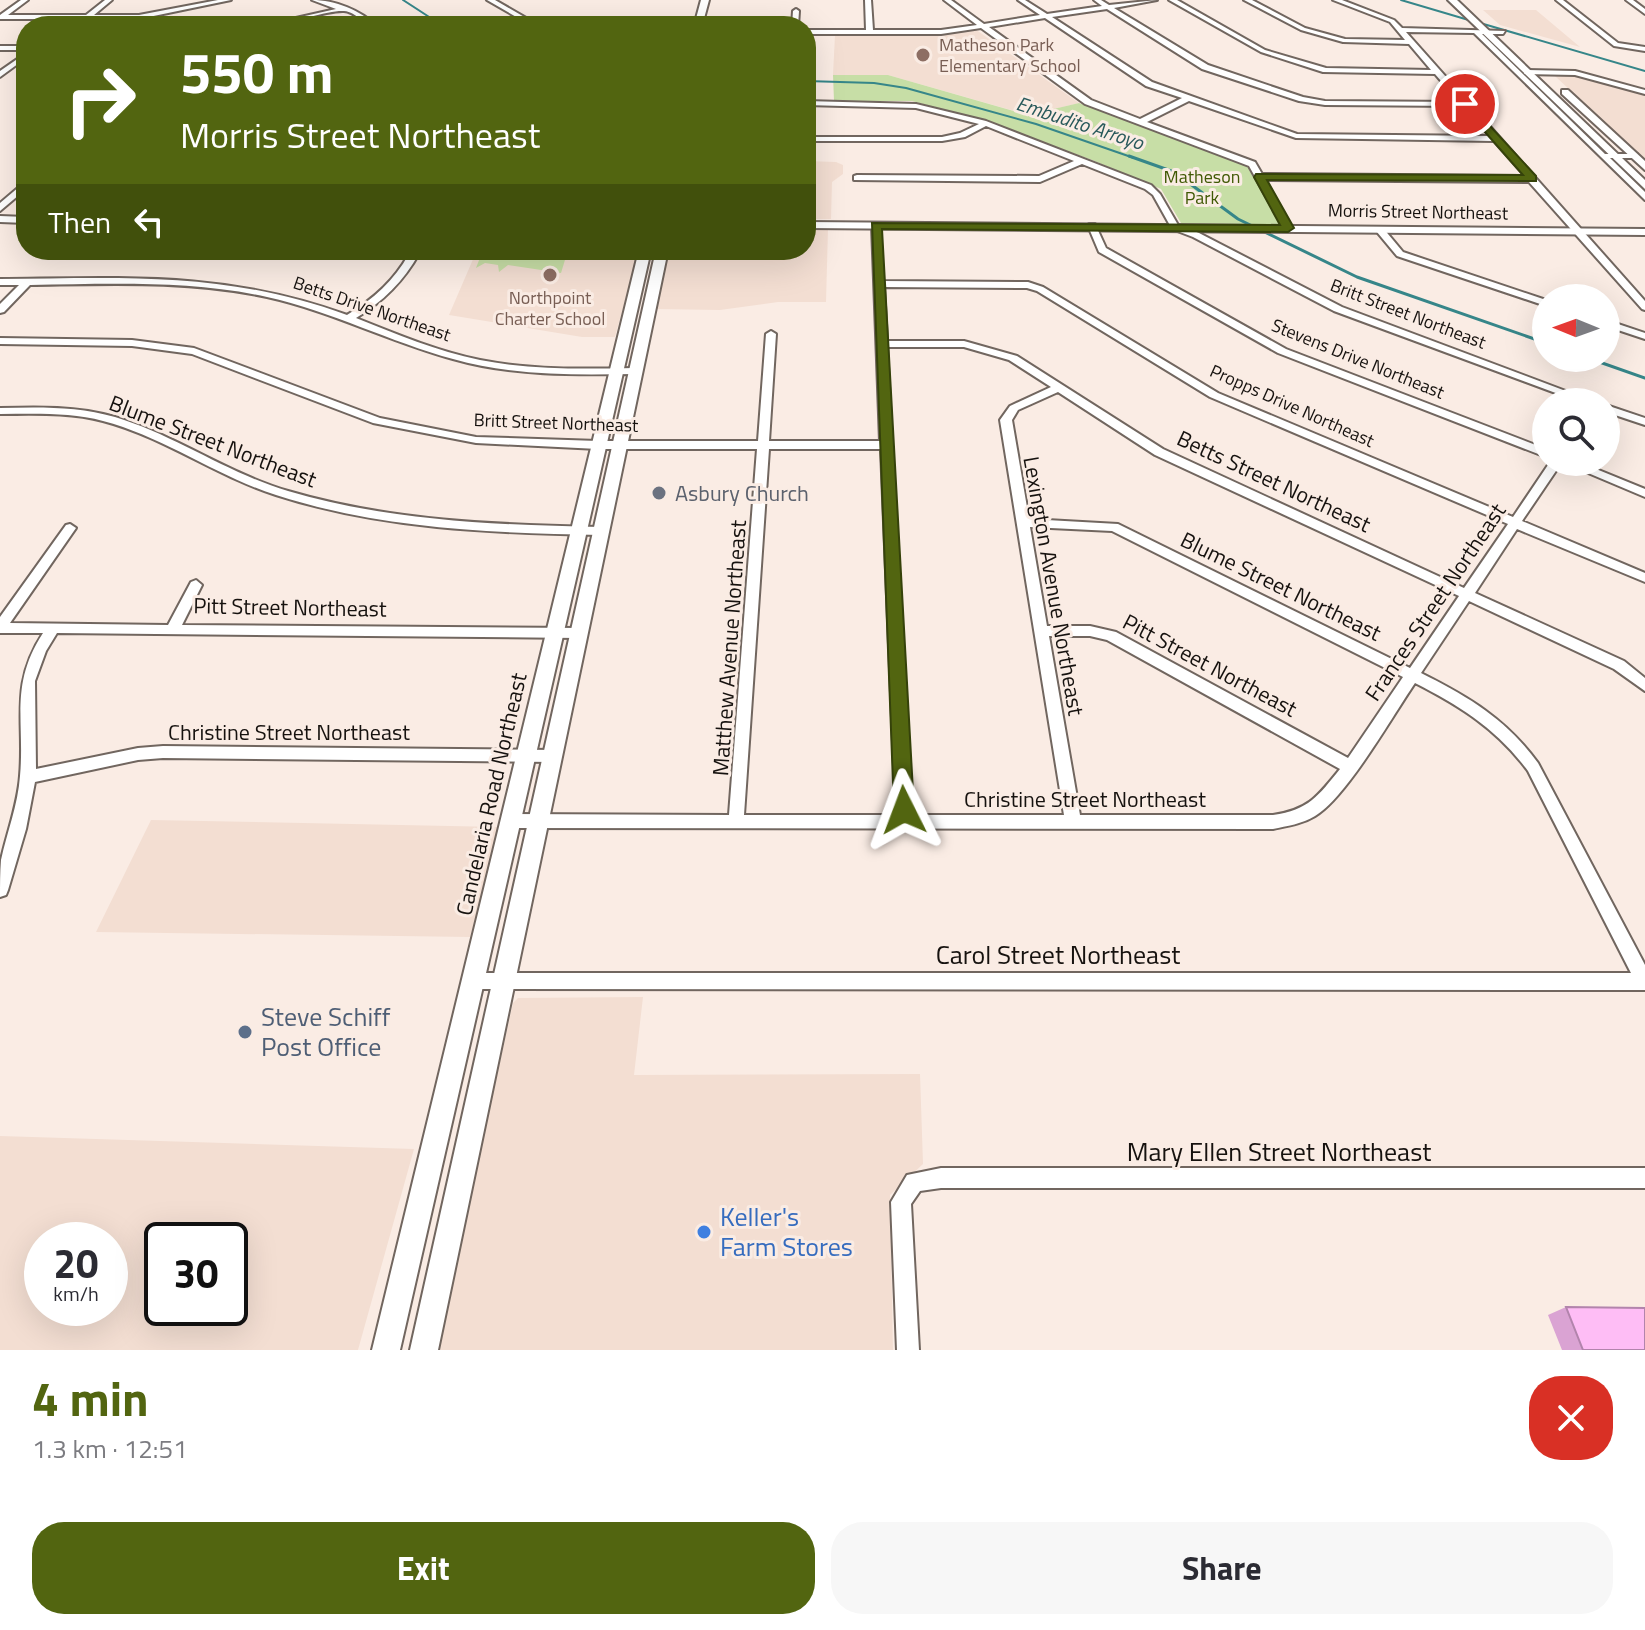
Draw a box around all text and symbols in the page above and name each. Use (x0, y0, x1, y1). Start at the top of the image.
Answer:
text: 550 m (180, 30, 333, 115)
place label: Matheson Park Elementary School (939, 31, 1081, 79)
marker: Matheson Park Elementary School (914, 46, 932, 64)
icon: right (48, 48, 152, 152)
pin (1431, 70, 1499, 138)
icon: arrive (1443, 82, 1487, 126)
water label: Embudito Arroyo (1013, 87, 1149, 158)
text: Morris Street Northeast (180, 107, 540, 162)
park label: Matheson Park (1164, 163, 1240, 211)
street label: Morris Street Northeast (1328, 196, 1509, 227)
text: Then (48, 199, 111, 245)
icon: left (127, 200, 171, 244)
marker: Northpoint Charter School (541, 266, 559, 284)
street label: Betts Drive Northeast (290, 269, 455, 348)
street label: Britt Street Northeast (1326, 271, 1491, 356)
place label: Northpoint Charter School (495, 284, 605, 332)
north arrow (1532, 284, 1620, 372)
map controls (1532, 284, 1620, 476)
street label: Stevens Drive Northeast (1268, 311, 1449, 406)
street label: Propps Drive Northeast (1206, 357, 1379, 454)
street label: Blume Street Northeast (104, 386, 322, 496)
button: search (1532, 388, 1620, 476)
street label: Britt Street Northeast (473, 406, 640, 439)
street label: Betts Street Northeast (1172, 421, 1377, 541)
street label: Lexington Avenue Northeast (1014, 454, 1094, 719)
place label: Asbury Church (675, 476, 809, 510)
marker: Asbury Church (650, 484, 668, 502)
street label: Frances Street Northeast (1356, 496, 1514, 708)
street label: Matthew Avenue Northeast (703, 519, 755, 777)
street label: Blume Street Northeast (1175, 523, 1387, 650)
street label: Pitt Street Northeast (193, 588, 387, 626)
street label: Pitt Street Northeast (1117, 605, 1304, 726)
street label: Candelaria Road Northeast (447, 669, 536, 919)
street label: Christine Street Northeast (168, 715, 410, 749)
position arrow (862, 768, 946, 852)
street label: Christine Street Northeast (964, 782, 1206, 816)
street label: Carol Street Northeast (936, 935, 1180, 974)
place label: Steve Schiff Post Office (261, 997, 391, 1066)
marker: Steve Schiff Post Office (236, 1023, 254, 1041)
street label: Mary Ellen Street Northeast (1127, 1132, 1431, 1171)
place label: Keller's Farm Stores (720, 1197, 853, 1266)
speed limit sign: 30 (144, 1222, 248, 1326)
marker: Keller's Farm Stores (695, 1223, 713, 1241)
text: 20 (54, 1233, 98, 1294)
text: km/h (53, 1278, 99, 1309)
text: 4 min (32, 1362, 149, 1435)
button: close (1529, 1376, 1613, 1460)
text: 1.3 km · 12:51 (32, 1429, 188, 1468)
button: Exit (32, 1522, 815, 1614)
button: Share (831, 1522, 1613, 1614)

